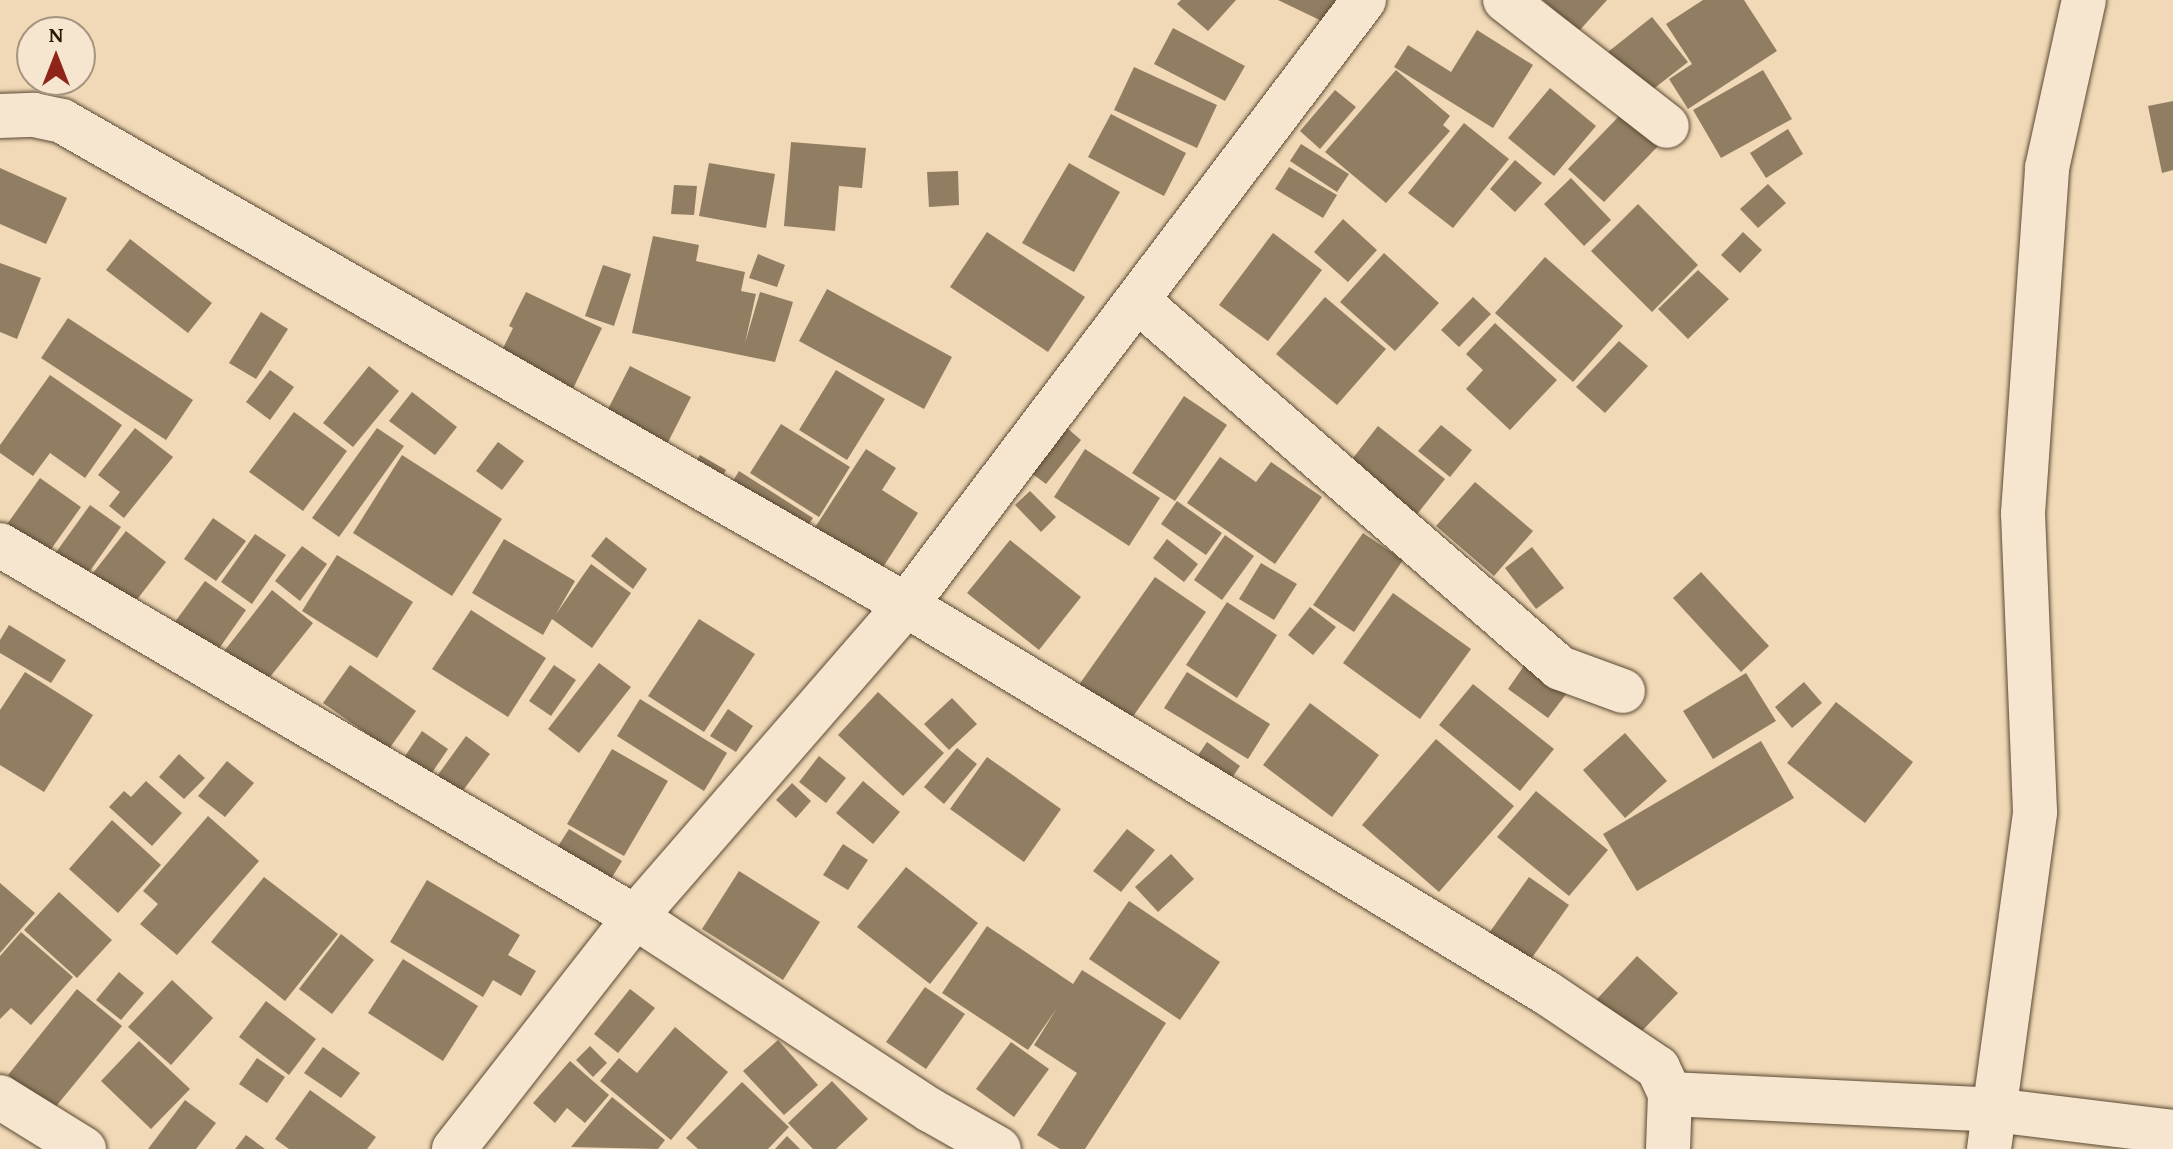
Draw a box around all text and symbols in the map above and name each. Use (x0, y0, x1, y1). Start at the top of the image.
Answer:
north arrow (16, 16, 96, 96)
text: N (49, 18, 63, 50)

